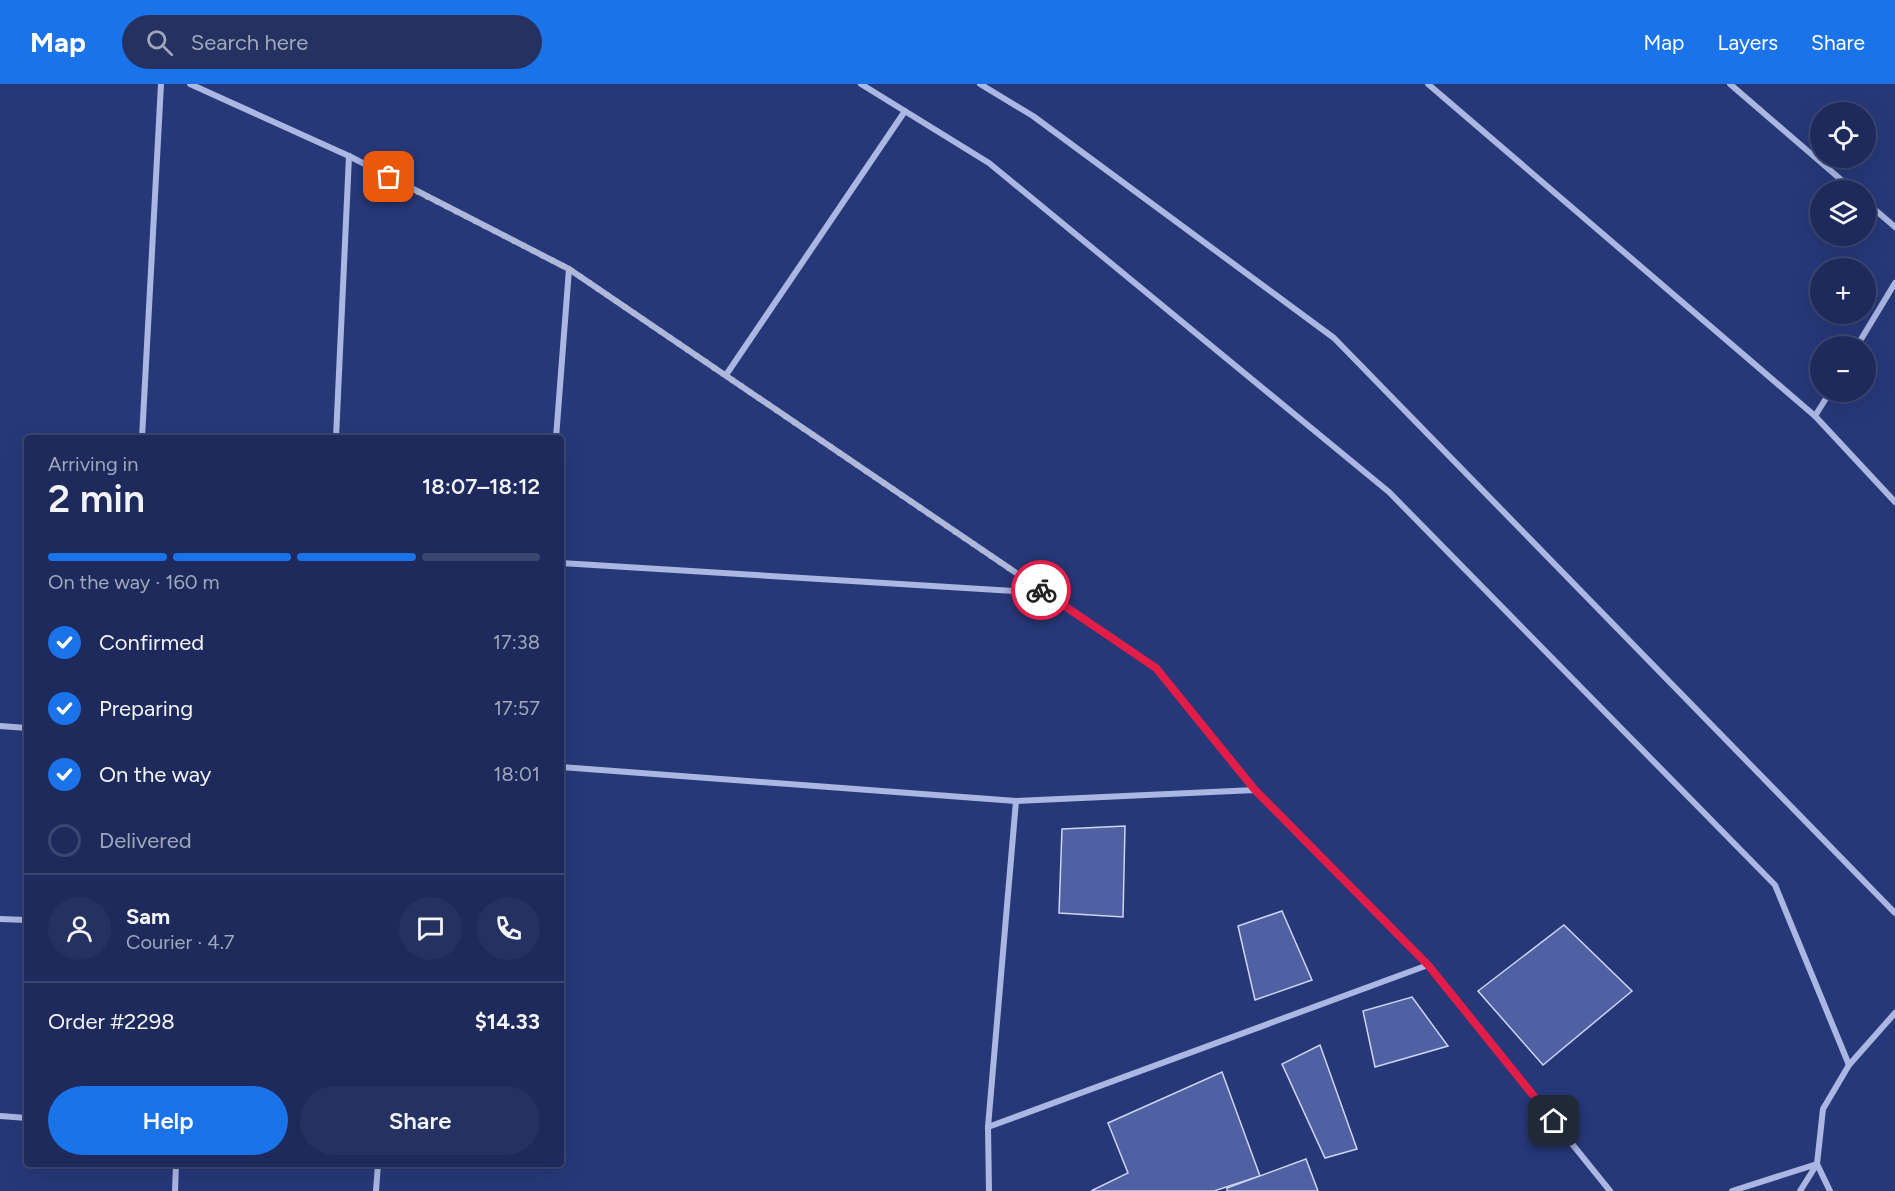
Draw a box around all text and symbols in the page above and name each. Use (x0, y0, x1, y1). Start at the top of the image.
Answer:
search box (122, 15, 542, 69)
text: Map (30, 25, 86, 59)
icon: search (143, 26, 176, 59)
text: Search here (191, 29, 308, 56)
text: Map (1644, 30, 1684, 55)
text: Layers (1717, 30, 1778, 55)
text: Share (1811, 30, 1865, 55)
map controls (1810, 102, 1876, 402)
button: locate (1810, 102, 1876, 168)
pin (363, 151, 414, 202)
icon: bag (372, 160, 405, 193)
button: layers (1810, 180, 1876, 246)
button: + (1810, 258, 1876, 324)
button: − (1810, 336, 1876, 402)
text: Arriving in (48, 452, 138, 476)
text: 18:07–18:12 (422, 473, 540, 500)
text: 2 min (48, 475, 145, 522)
courier (1011, 560, 1071, 620)
text: On the way · 160 m (48, 570, 220, 594)
icon: bike (1025, 574, 1058, 607)
icon: check (48, 626, 81, 659)
text: Confirmed (99, 629, 204, 656)
text: 17:38 (493, 630, 540, 654)
icon: check (48, 692, 81, 725)
text: Preparing (99, 695, 193, 722)
text: 17:57 (494, 696, 540, 720)
icon: check (48, 758, 81, 791)
text: On the way (99, 761, 211, 788)
text: 18:01 (493, 762, 540, 786)
text: Delivered (99, 827, 192, 854)
button: person (48, 897, 111, 960)
button: chat (399, 897, 462, 960)
button: phone (477, 897, 540, 960)
text: Sam (126, 903, 170, 930)
text: Courier · 4.7 (126, 930, 235, 954)
text: Order #2298 (48, 1008, 175, 1035)
text: $14.33 (475, 1008, 540, 1035)
button: Help (48, 1086, 288, 1155)
button: Share (300, 1086, 540, 1155)
pin (1528, 1095, 1579, 1146)
icon: home (1537, 1104, 1570, 1137)

